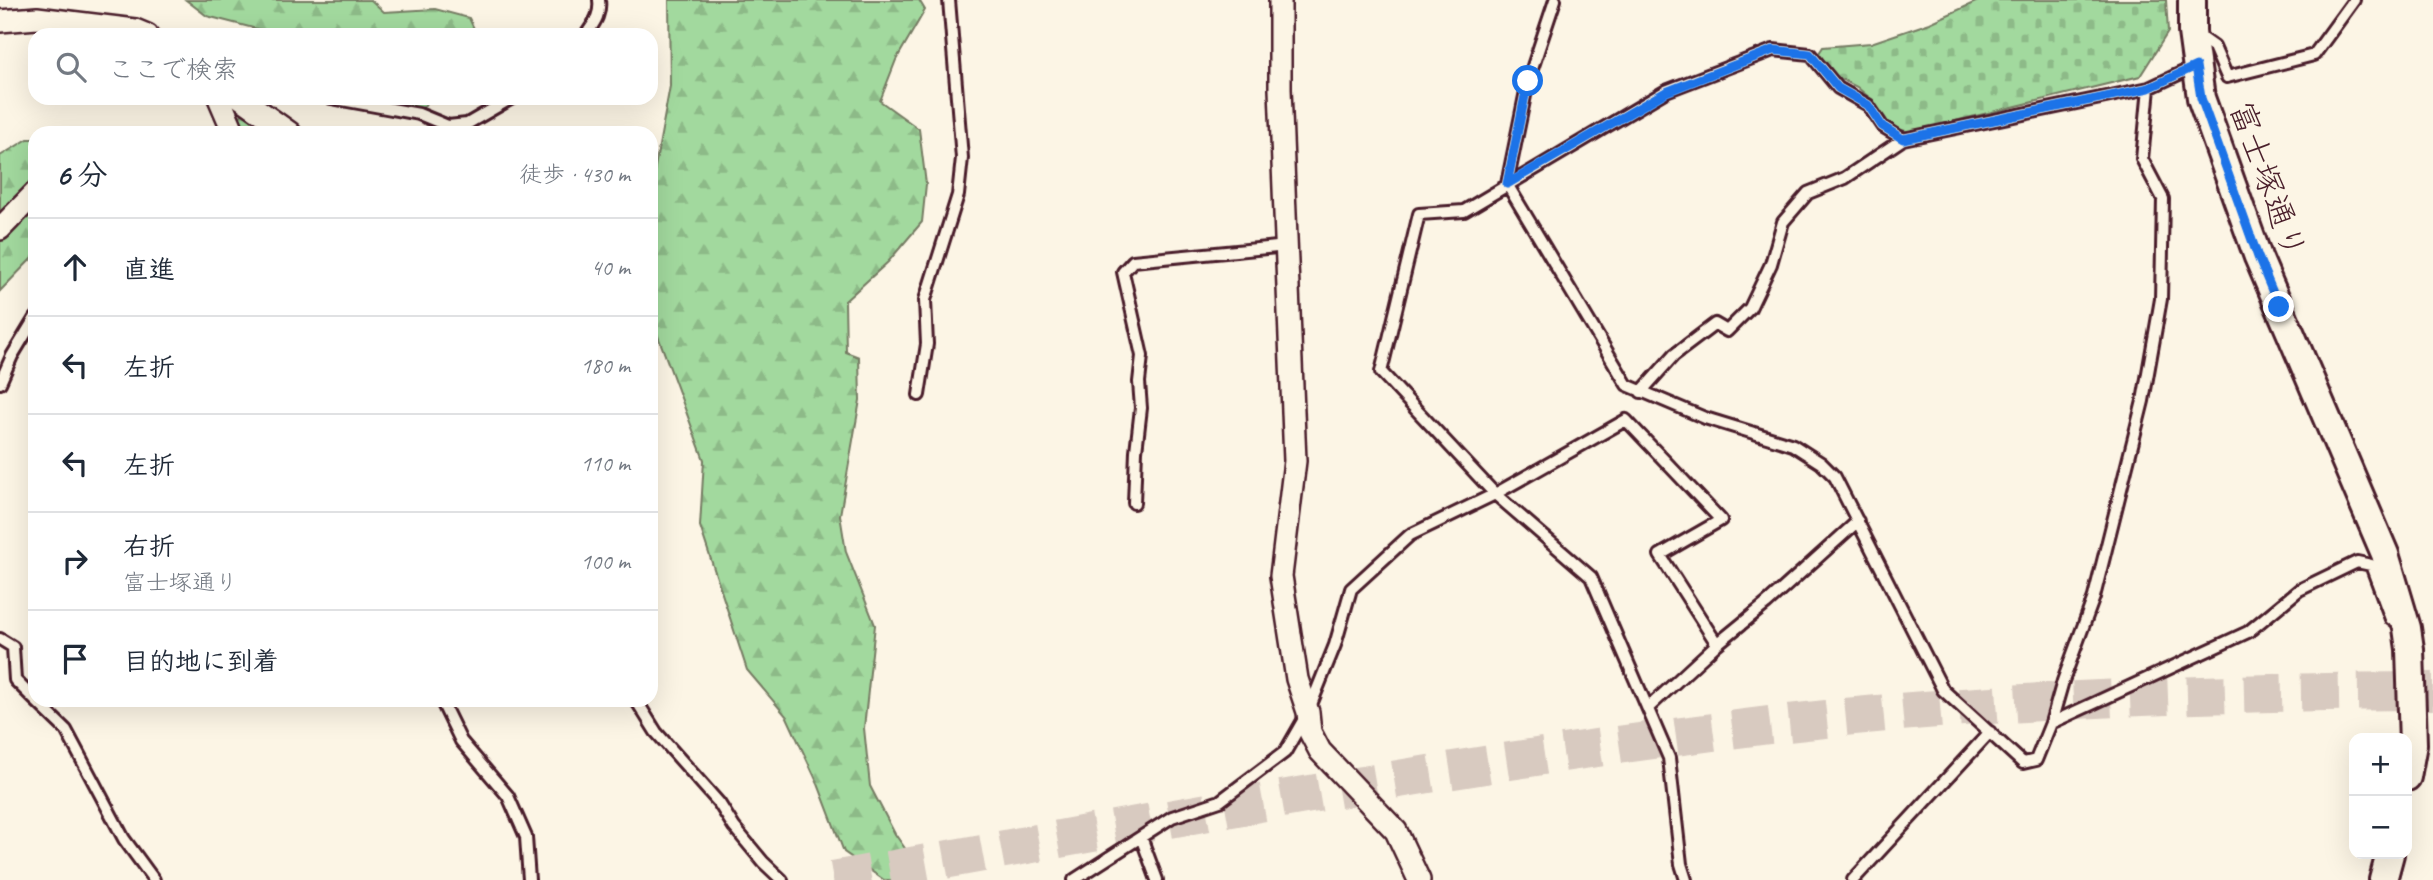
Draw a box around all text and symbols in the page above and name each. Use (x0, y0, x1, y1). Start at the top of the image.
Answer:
search box (28, 28, 658, 105)
icon: search (52, 48, 90, 86)
text: ここで検索 (108, 53, 238, 86)
route start (1512, 65, 1543, 96)
street label: 富士塚通り (2220, 95, 2316, 265)
text: 6 分 (56, 156, 107, 194)
text: 徒歩 · 430 m (519, 160, 630, 189)
icon: ahead (56, 248, 94, 286)
text: 直進 (123, 253, 175, 286)
text: 40 m (591, 253, 630, 282)
route end (2263, 291, 2294, 322)
icon: left (56, 346, 94, 384)
text: 左折 (123, 351, 175, 384)
text: 180 m (581, 351, 630, 380)
icon: left (56, 444, 94, 482)
text: 左折 (123, 449, 175, 482)
text: 110 m (581, 449, 630, 478)
text: 右折 (123, 530, 175, 563)
icon: right (56, 542, 94, 580)
text: 100 m (581, 547, 630, 576)
text: 富士塚通り (123, 568, 238, 597)
icon: arrive (56, 640, 94, 678)
text: 目的地に到着 (123, 645, 279, 678)
map controls (2349, 733, 2412, 859)
button: + (2349, 733, 2412, 796)
button: − (2349, 796, 2412, 859)

